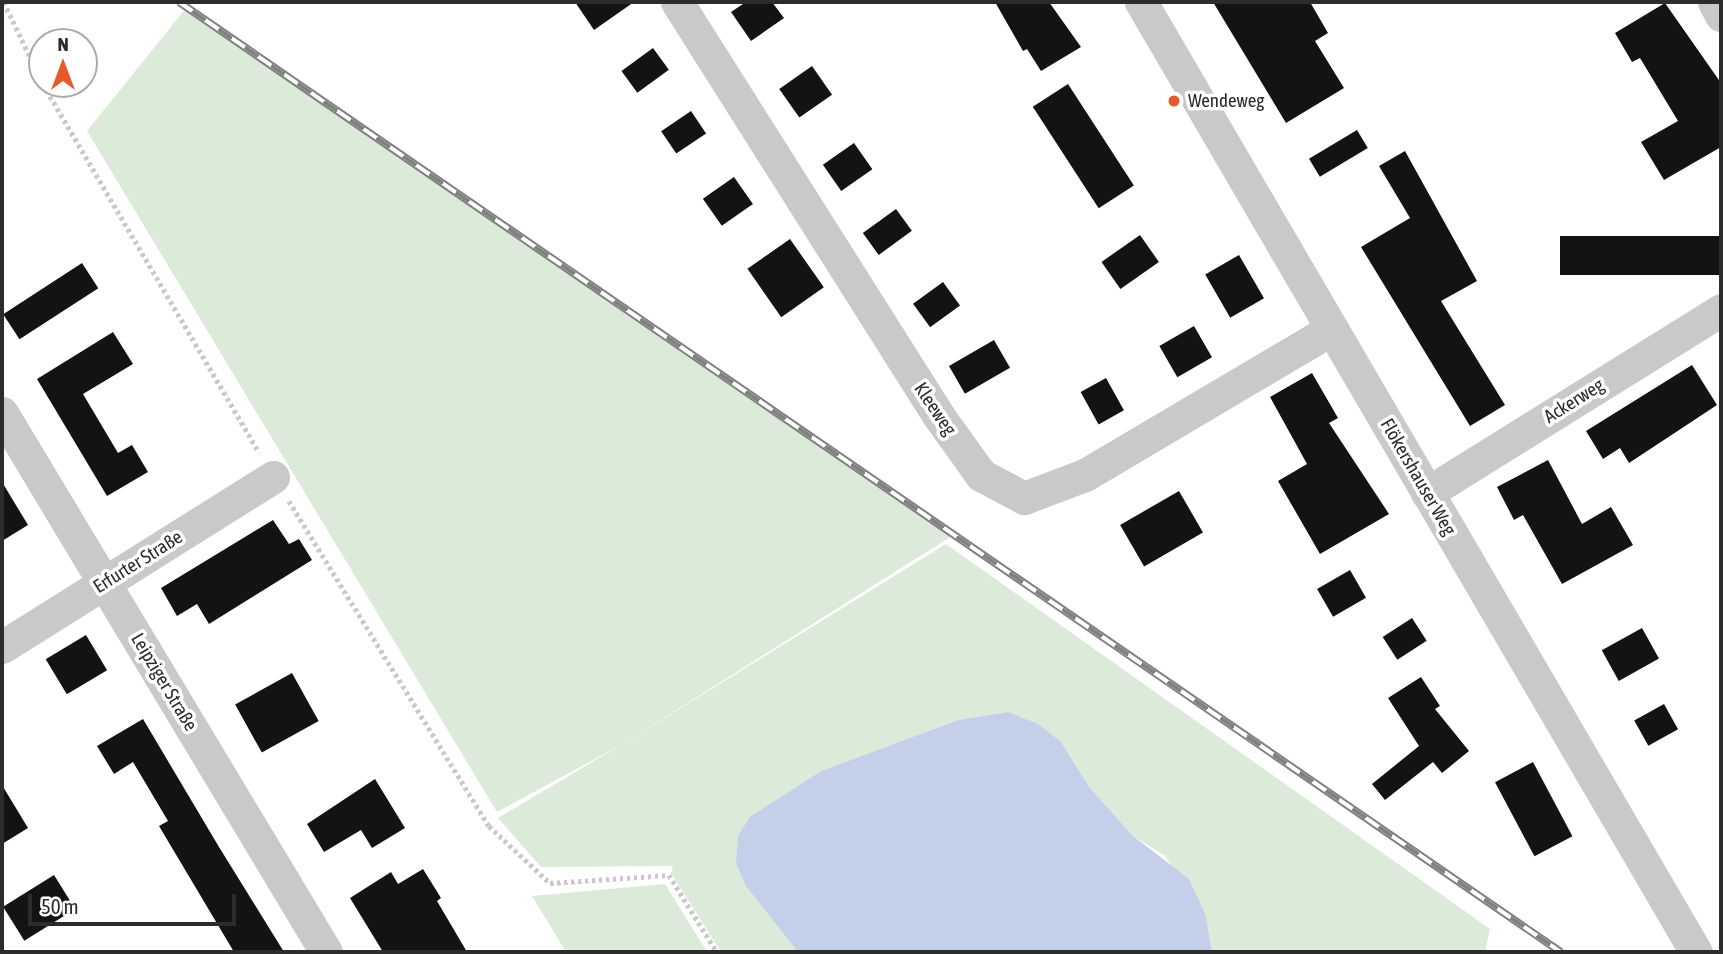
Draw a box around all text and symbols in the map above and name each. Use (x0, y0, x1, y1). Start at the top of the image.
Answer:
north arrow (28, 28, 98, 98)
text: N (57, 33, 69, 55)
place label: Wendeweg (1188, 90, 1264, 112)
marker: Wendeweg (1166, 93, 1182, 109)
street label: Ackerweg (1540, 374, 1608, 428)
street label: Kleeweg (909, 378, 961, 440)
street label: Flökershauser Weg (1375, 415, 1461, 539)
street label: Erfurter Straße (89, 526, 187, 598)
street label: Leipziger Straße (126, 629, 202, 735)
scale bar (32, 880, 240, 924)
text: 50 m (41, 894, 79, 918)

